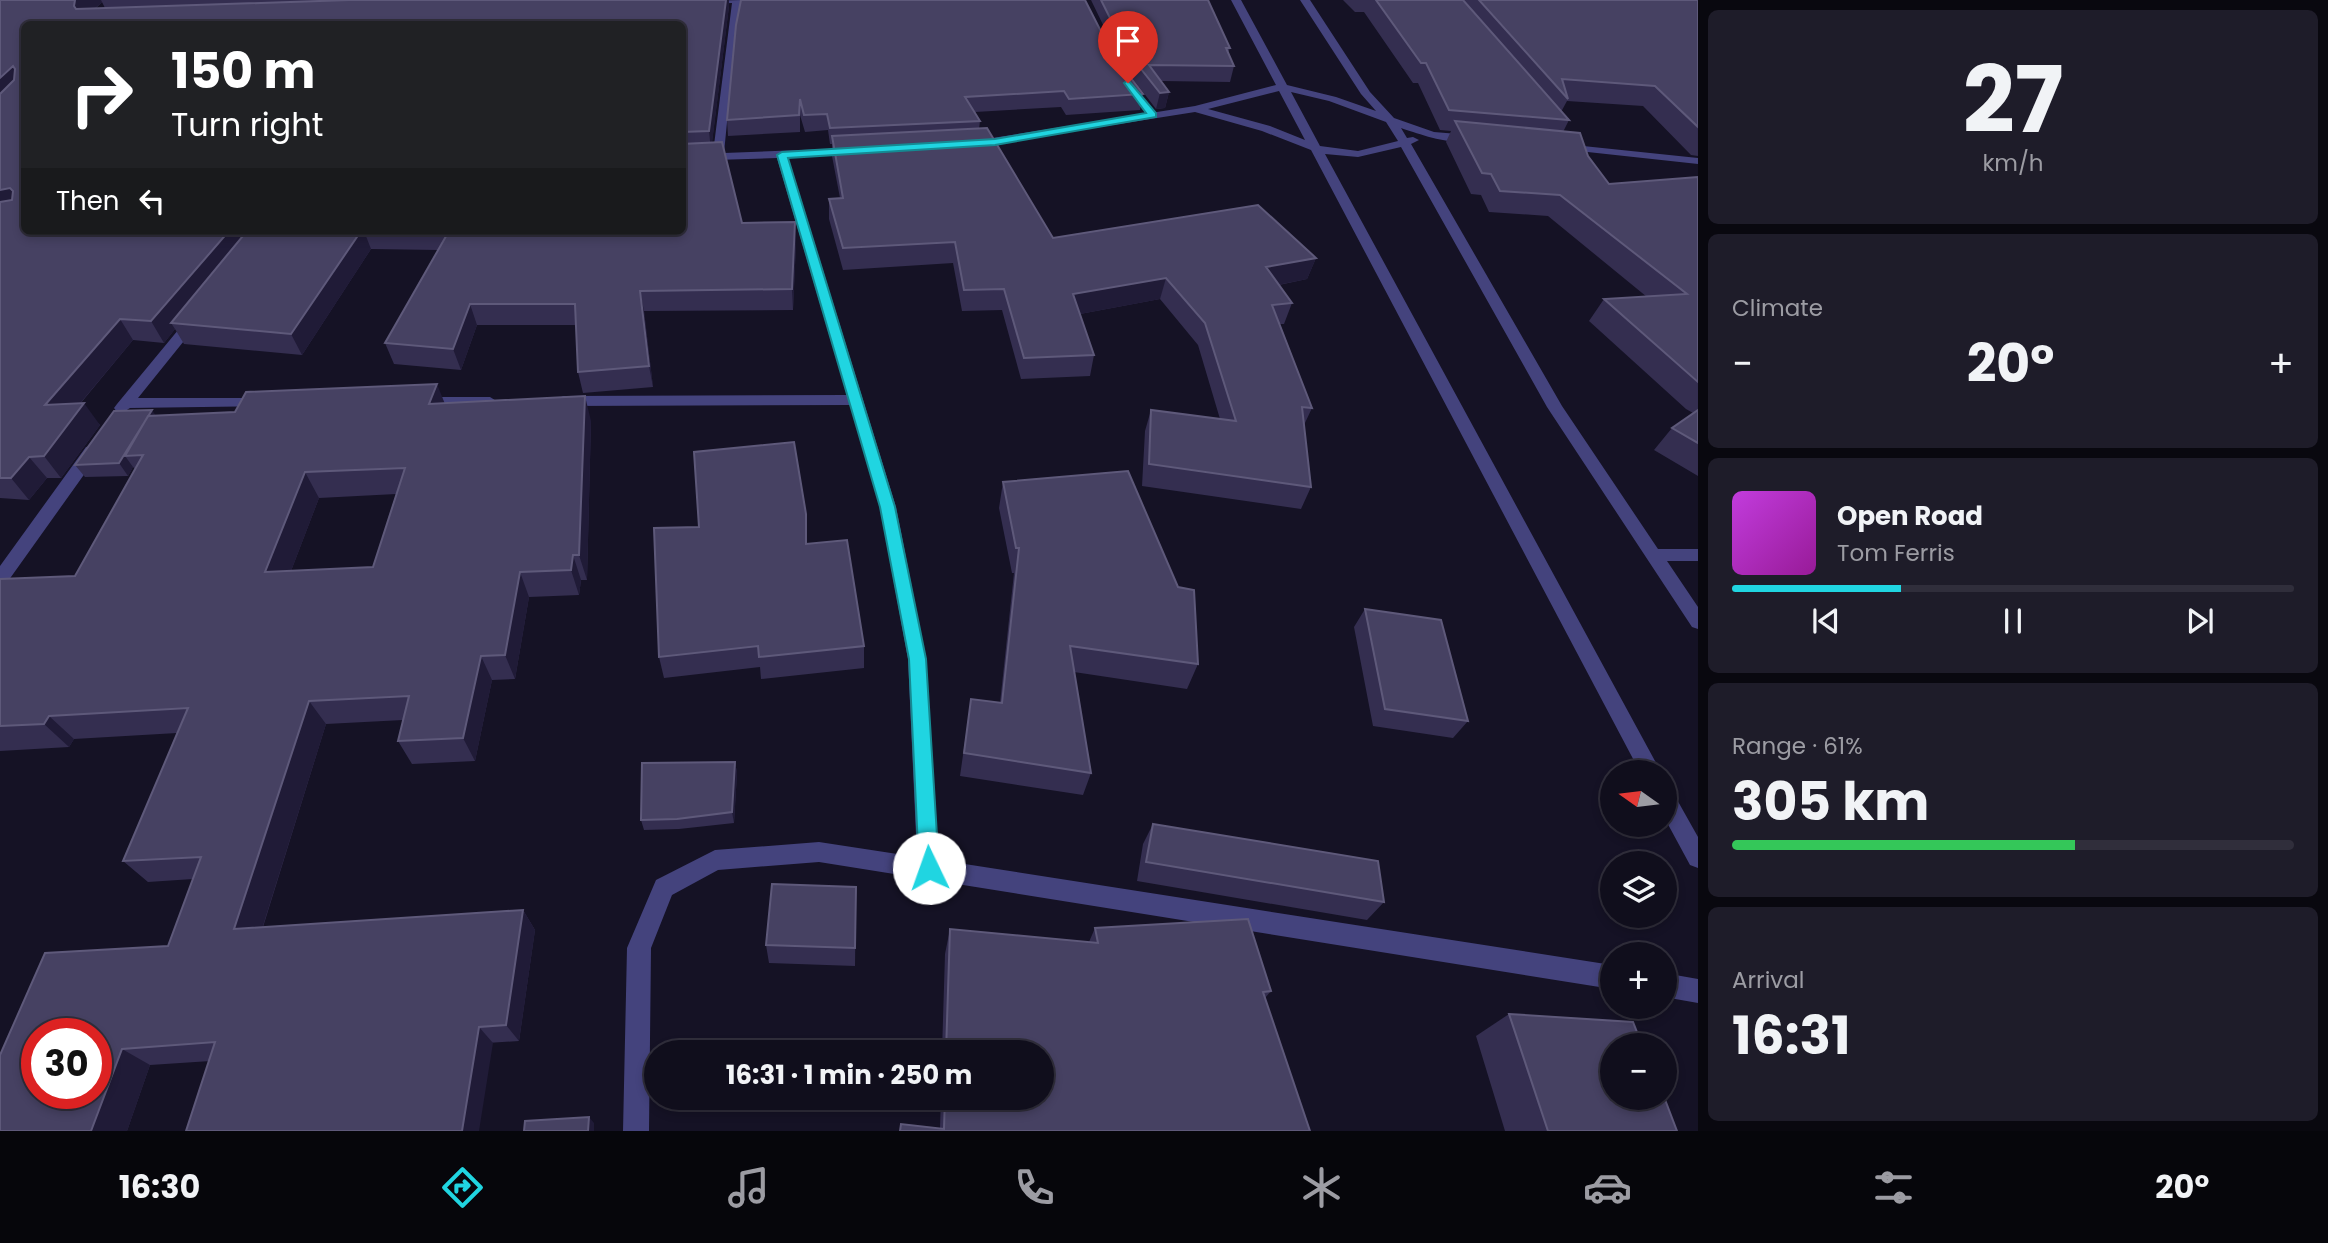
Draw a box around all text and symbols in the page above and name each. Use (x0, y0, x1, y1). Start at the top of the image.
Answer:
pin (1098, 11, 1158, 83)
icon: arrive (1109, 22, 1147, 60)
text: 27 (1963, 36, 2063, 164)
text: 150 m (171, 37, 316, 105)
icon: right (56, 49, 147, 140)
text: Turn right (171, 102, 323, 147)
text: km/h (1982, 147, 2044, 179)
icon: left (133, 182, 171, 220)
text: Then (56, 183, 119, 219)
text: Climate (1732, 292, 1823, 324)
text: 20° (1967, 327, 2054, 400)
text: − (1732, 337, 1753, 390)
text: + (2268, 337, 2294, 390)
text: Open Road (1837, 498, 1983, 534)
text: Tom Ferris (1837, 537, 1955, 569)
icon: previous (1807, 602, 1845, 640)
icon: pause (1994, 602, 2032, 640)
icon: next (2181, 602, 2219, 640)
text: Range · 61% (1732, 730, 1863, 762)
north arrow (1600, 760, 1676, 836)
map controls (1600, 760, 1677, 1110)
text: 305 km (1732, 765, 1929, 838)
position arrow (892, 831, 966, 905)
button: layers (1600, 851, 1677, 928)
button: + (1600, 942, 1677, 1019)
text: Arrival (1732, 964, 1804, 996)
text: 16:31 (1732, 999, 1850, 1072)
speed limit sign: 30 (21, 1018, 112, 1109)
button: − (1600, 1033, 1677, 1110)
text: 16:31 · 1 min · 250 m (726, 1057, 972, 1093)
icon: directions (438, 1163, 487, 1212)
icon: music (724, 1163, 773, 1212)
icon: phone (1010, 1163, 1059, 1212)
icon: climate (1297, 1163, 1346, 1212)
icon: car (1583, 1163, 1632, 1212)
icon: filters (1869, 1163, 1918, 1212)
text: 16:30 (119, 1164, 200, 1209)
text: 20° (2155, 1164, 2209, 1209)

